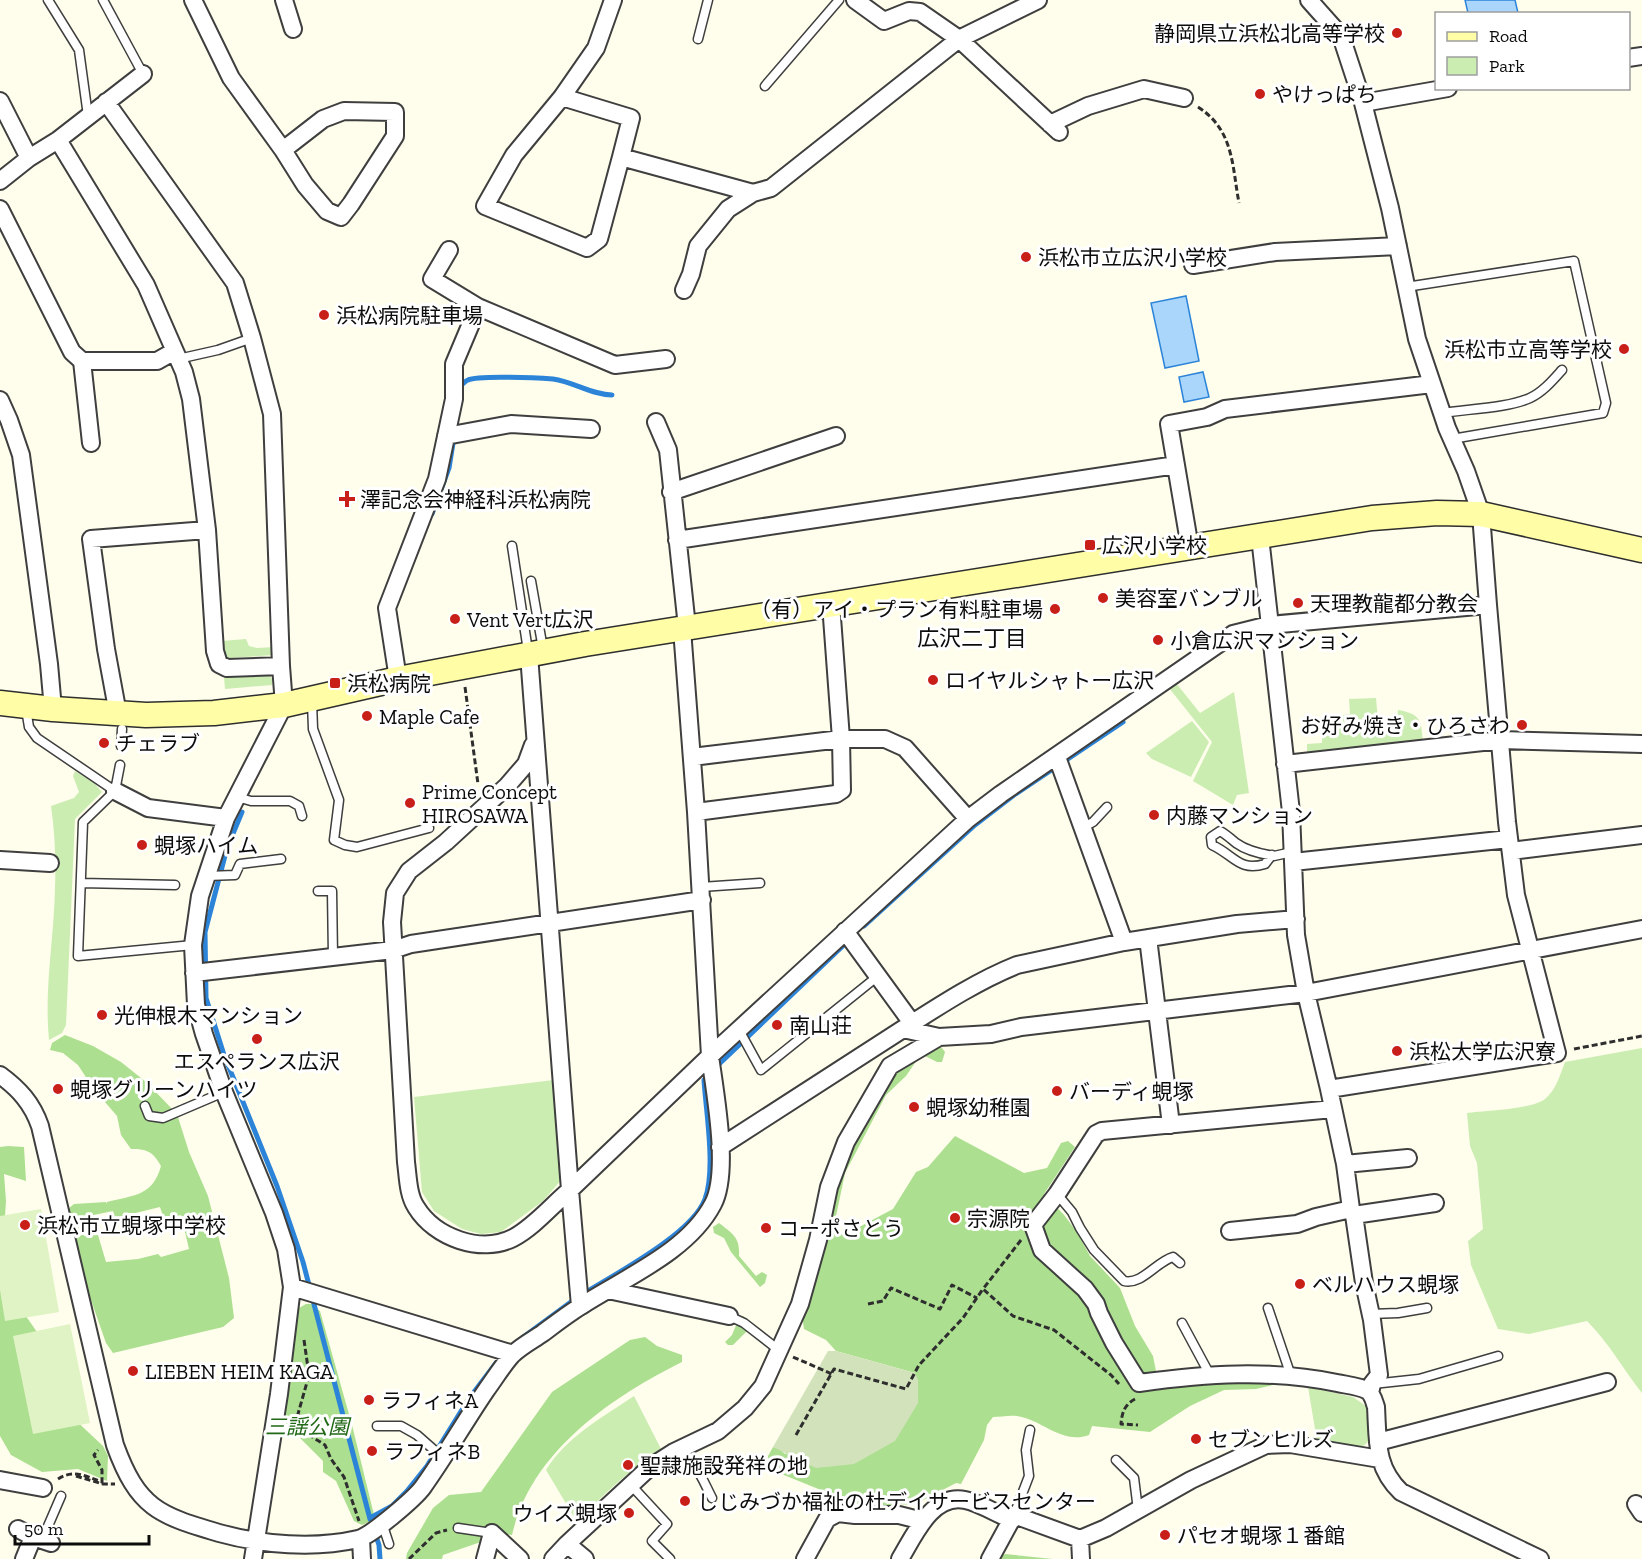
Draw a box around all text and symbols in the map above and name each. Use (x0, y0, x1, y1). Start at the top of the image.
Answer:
legend (1435, 12, 1630, 90)
place label: 静岡県立浜松北高等学校 (1154, 21, 1385, 46)
text: Road (1489, 25, 1528, 47)
marker: 静岡県立浜松北高等学校 (1390, 26, 1404, 40)
text: Park (1489, 55, 1525, 77)
place label: やけっぱち (1272, 82, 1377, 107)
marker: やけっぱち (1253, 87, 1267, 101)
place label: 浜松市立広沢小学校 (1038, 245, 1227, 270)
marker: 浜松市立広沢小学校 (1019, 250, 1033, 264)
place label: 浜松病院駐車場 (336, 303, 483, 328)
marker: 浜松病院駐車場 (317, 308, 331, 322)
place label: 浜松市立高等学校 (1444, 337, 1612, 362)
marker: 浜松市立高等学校 (1617, 342, 1631, 356)
place label: 澤記念会神経科浜松病院 (360, 487, 591, 512)
marker: 澤記念会神経科浜松病院 (338, 490, 356, 508)
place label: 広沢小学校 (1102, 533, 1207, 558)
marker: 広沢小学校 (1083, 538, 1097, 552)
place label: 美容室バンブル (1115, 586, 1262, 611)
marker: 美容室バンブル (1096, 591, 1110, 605)
place label: 天理教龍都分教会 (1310, 591, 1478, 616)
marker: 天理教龍都分教会 (1291, 596, 1305, 610)
place label: （有）アイ・プラン有料駐車場 (750, 597, 1043, 622)
marker: （有）アイ・プラン有料駐車場 (1048, 602, 1062, 616)
place label: Vent Vert広沢 (466, 607, 594, 632)
marker: Vent Vert広沢 (448, 612, 462, 626)
district label: 広沢二丁目 (917, 625, 1027, 652)
place label: 小倉広沢マンション (1170, 628, 1359, 653)
marker: 小倉広沢マンション (1151, 633, 1165, 647)
place label: ロイヤルシャトー広沢 (945, 668, 1154, 693)
place label: 浜松病院 (347, 671, 431, 696)
marker: ロイヤルシャトー広沢 (926, 673, 940, 687)
marker: 浜松病院 (328, 676, 342, 690)
place label: Maple Cafe (379, 704, 479, 729)
marker: Maple Cafe (360, 709, 374, 723)
place label: お好み焼き・ひろさわ (1300, 713, 1510, 738)
marker: お好み焼き・ひろさわ (1515, 718, 1529, 732)
place label: チェラブ (116, 731, 200, 756)
marker: チェラブ (97, 736, 111, 750)
place label: Prime Concept HIROSAWA (422, 779, 557, 828)
marker: Prime Concept HIROSAWA (403, 796, 417, 810)
place label: 内藤マンション (1166, 803, 1313, 828)
marker: 内藤マンション (1147, 808, 1161, 822)
place label: 蜆塚ハイム (154, 833, 258, 858)
marker: 蜆塚ハイム (135, 838, 149, 852)
place label: 光伸根木マンション (114, 1003, 303, 1028)
marker: 光伸根木マンション (95, 1008, 109, 1022)
place label: 南山荘 (789, 1013, 852, 1038)
marker: 南山荘 (770, 1018, 784, 1032)
marker: エスペランス広沢 (250, 1032, 264, 1046)
place label: 浜松大学広沢寮 (1409, 1039, 1556, 1064)
marker: 浜松大学広沢寮 (1390, 1044, 1404, 1058)
place label: エスペランス広沢 (174, 1049, 340, 1074)
place label: 蜆塚グリーンハイツ (70, 1077, 258, 1102)
place label: バーディ蜆塚 (1069, 1079, 1194, 1104)
marker: 蜆塚グリーンハイツ (51, 1082, 65, 1096)
marker: バーディ蜆塚 (1050, 1084, 1064, 1098)
place label: 蜆塚幼稚園 (926, 1095, 1031, 1120)
marker: 蜆塚幼稚園 (907, 1100, 921, 1114)
place label: 宗源院 (967, 1206, 1030, 1231)
marker: 宗源院 (948, 1211, 962, 1225)
place label: 浜松市立蜆塚中学校 (37, 1213, 226, 1238)
place label: コーポさとう (778, 1216, 904, 1241)
marker: 浜松市立蜆塚中学校 (18, 1218, 32, 1232)
marker: コーポさとう (759, 1221, 773, 1235)
place label: ベルハウス蜆塚 (1312, 1272, 1459, 1297)
marker: ベルハウス蜆塚 (1293, 1277, 1307, 1291)
place label: LIEBEN HEIM KAGA (145, 1359, 334, 1384)
marker: LIEBEN HEIM KAGA (126, 1364, 140, 1378)
place label: ラフィネA (381, 1388, 479, 1413)
marker: ラフィネA (362, 1393, 376, 1407)
park label: 三謡公園 (265, 1414, 352, 1439)
place label: セブンヒルズ (1208, 1427, 1334, 1452)
marker: セブンヒルズ (1189, 1432, 1203, 1446)
place label: ラフィネB (384, 1439, 480, 1464)
marker: ラフィネB (365, 1444, 379, 1458)
place label: 聖隷施設発祥の地 (640, 1453, 808, 1478)
marker: 聖隷施設発祥の地 (621, 1458, 635, 1472)
place label: しじみづか福祉の杜デイサービスセンター (697, 1489, 1096, 1514)
marker: しじみづか福祉の杜デイサービスセンター (678, 1494, 692, 1508)
place label: ウイズ蜆塚 (513, 1501, 617, 1526)
marker: ウイズ蜆塚 (622, 1506, 636, 1520)
scale bar (15, 1508, 148, 1546)
text: 50 m (24, 1518, 64, 1540)
place label: パセオ蜆塚１番館 (1177, 1523, 1345, 1548)
marker: パセオ蜆塚１番館 (1158, 1528, 1172, 1542)

